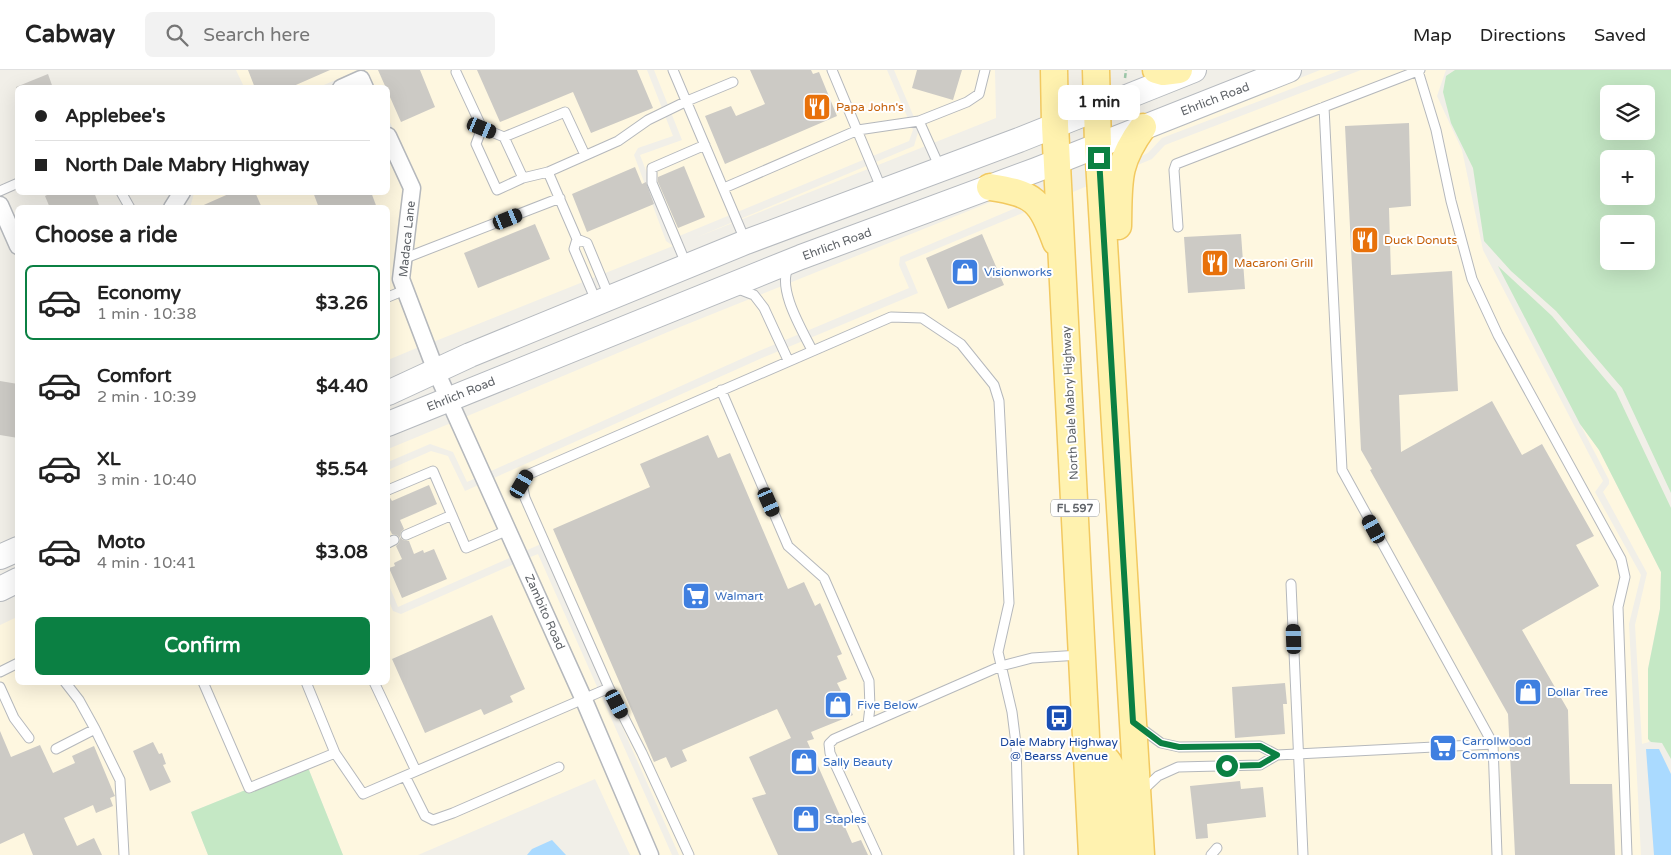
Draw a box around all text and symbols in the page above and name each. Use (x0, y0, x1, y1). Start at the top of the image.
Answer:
search box (145, 12, 495, 57)
text: Cabway (25, 20, 115, 49)
icon: search (163, 21, 191, 49)
text: Search here (203, 24, 310, 46)
text: Map (1413, 24, 1452, 46)
text: Directions (1480, 24, 1566, 46)
text: Saved (1594, 24, 1646, 46)
street label: Ehrlich Road (1179, 79, 1251, 119)
map controls (1600, 85, 1655, 270)
button: layers (1600, 85, 1655, 140)
callout: 1 min (1058, 86, 1140, 121)
restaurant icon: Papa John's (802, 92, 832, 122)
text: 1 min (1078, 92, 1120, 112)
place label: Papa John's (836, 100, 904, 114)
text: Applebee's (65, 105, 165, 127)
car (465, 115, 498, 141)
route end (1088, 147, 1110, 169)
button: + (1600, 150, 1655, 205)
text: North Dale Mabry Highway (65, 154, 309, 176)
street label: Madaca Lane (396, 200, 418, 278)
car (491, 206, 524, 232)
button: − (1600, 215, 1655, 270)
text: Choose a ride (35, 222, 178, 248)
street label: Ehrlich Road (801, 225, 873, 263)
restaurant icon: Duck Donuts (1350, 225, 1380, 255)
place label: Duck Donuts (1384, 233, 1458, 247)
restaurant icon: Macaroni Grill (1200, 248, 1230, 278)
place label: Macaroni Grill (1234, 256, 1313, 270)
shop icon: Visionworks (950, 257, 980, 287)
place label: Visionworks (984, 265, 1052, 279)
icon: car (37, 280, 82, 325)
text: Economy (97, 282, 181, 304)
text: $3.26 (316, 292, 368, 314)
text: 1 min · 10:38 (97, 304, 196, 324)
street label: North Dale Mabry Highway (1059, 325, 1081, 480)
icon: car (37, 363, 82, 408)
text: Comfort (97, 365, 171, 387)
street label: Ehrlich Road (425, 374, 497, 414)
text: $4.40 (316, 375, 368, 397)
text: 2 min · 10:39 (97, 387, 196, 407)
icon: car (37, 446, 82, 491)
text: XL (97, 448, 121, 470)
text: $5.54 (316, 458, 368, 480)
car (508, 467, 535, 501)
text: 3 min · 10:40 (97, 470, 196, 490)
car (756, 485, 781, 519)
road number: FL 597 (1051, 499, 1099, 516)
car (1360, 512, 1387, 546)
icon: car (37, 529, 82, 574)
text: Moto (97, 531, 145, 553)
text: $3.08 (316, 541, 368, 563)
text: 4 min · 10:41 (97, 553, 196, 573)
street label: Zambito Road (522, 572, 568, 652)
supermarket icon: Walmart (681, 581, 711, 611)
place label: Walmart (715, 589, 764, 603)
button: Confirm (35, 617, 370, 675)
car (1285, 624, 1302, 654)
shop icon: Dollar Tree (1513, 677, 1543, 707)
place label: Dollar Tree (1547, 685, 1608, 699)
car (603, 687, 630, 721)
shop icon: Five Below (823, 690, 853, 720)
place label: Five Below (857, 698, 919, 712)
bus stop icon: Dale Mabry Highway @ Bearss Avenue (1044, 703, 1074, 733)
supermarket icon: Carrollwood Commons (1428, 733, 1458, 763)
place label: Carrollwood Commons (1462, 734, 1531, 762)
place label: Dale Mabry Highway @ Bearss Avenue (1000, 735, 1118, 763)
shop icon: Sally Beauty (789, 747, 819, 777)
place label: Sally Beauty (823, 755, 893, 769)
route start (1216, 755, 1238, 777)
shop icon: Staples (791, 804, 821, 834)
place label: Staples (825, 812, 867, 826)

